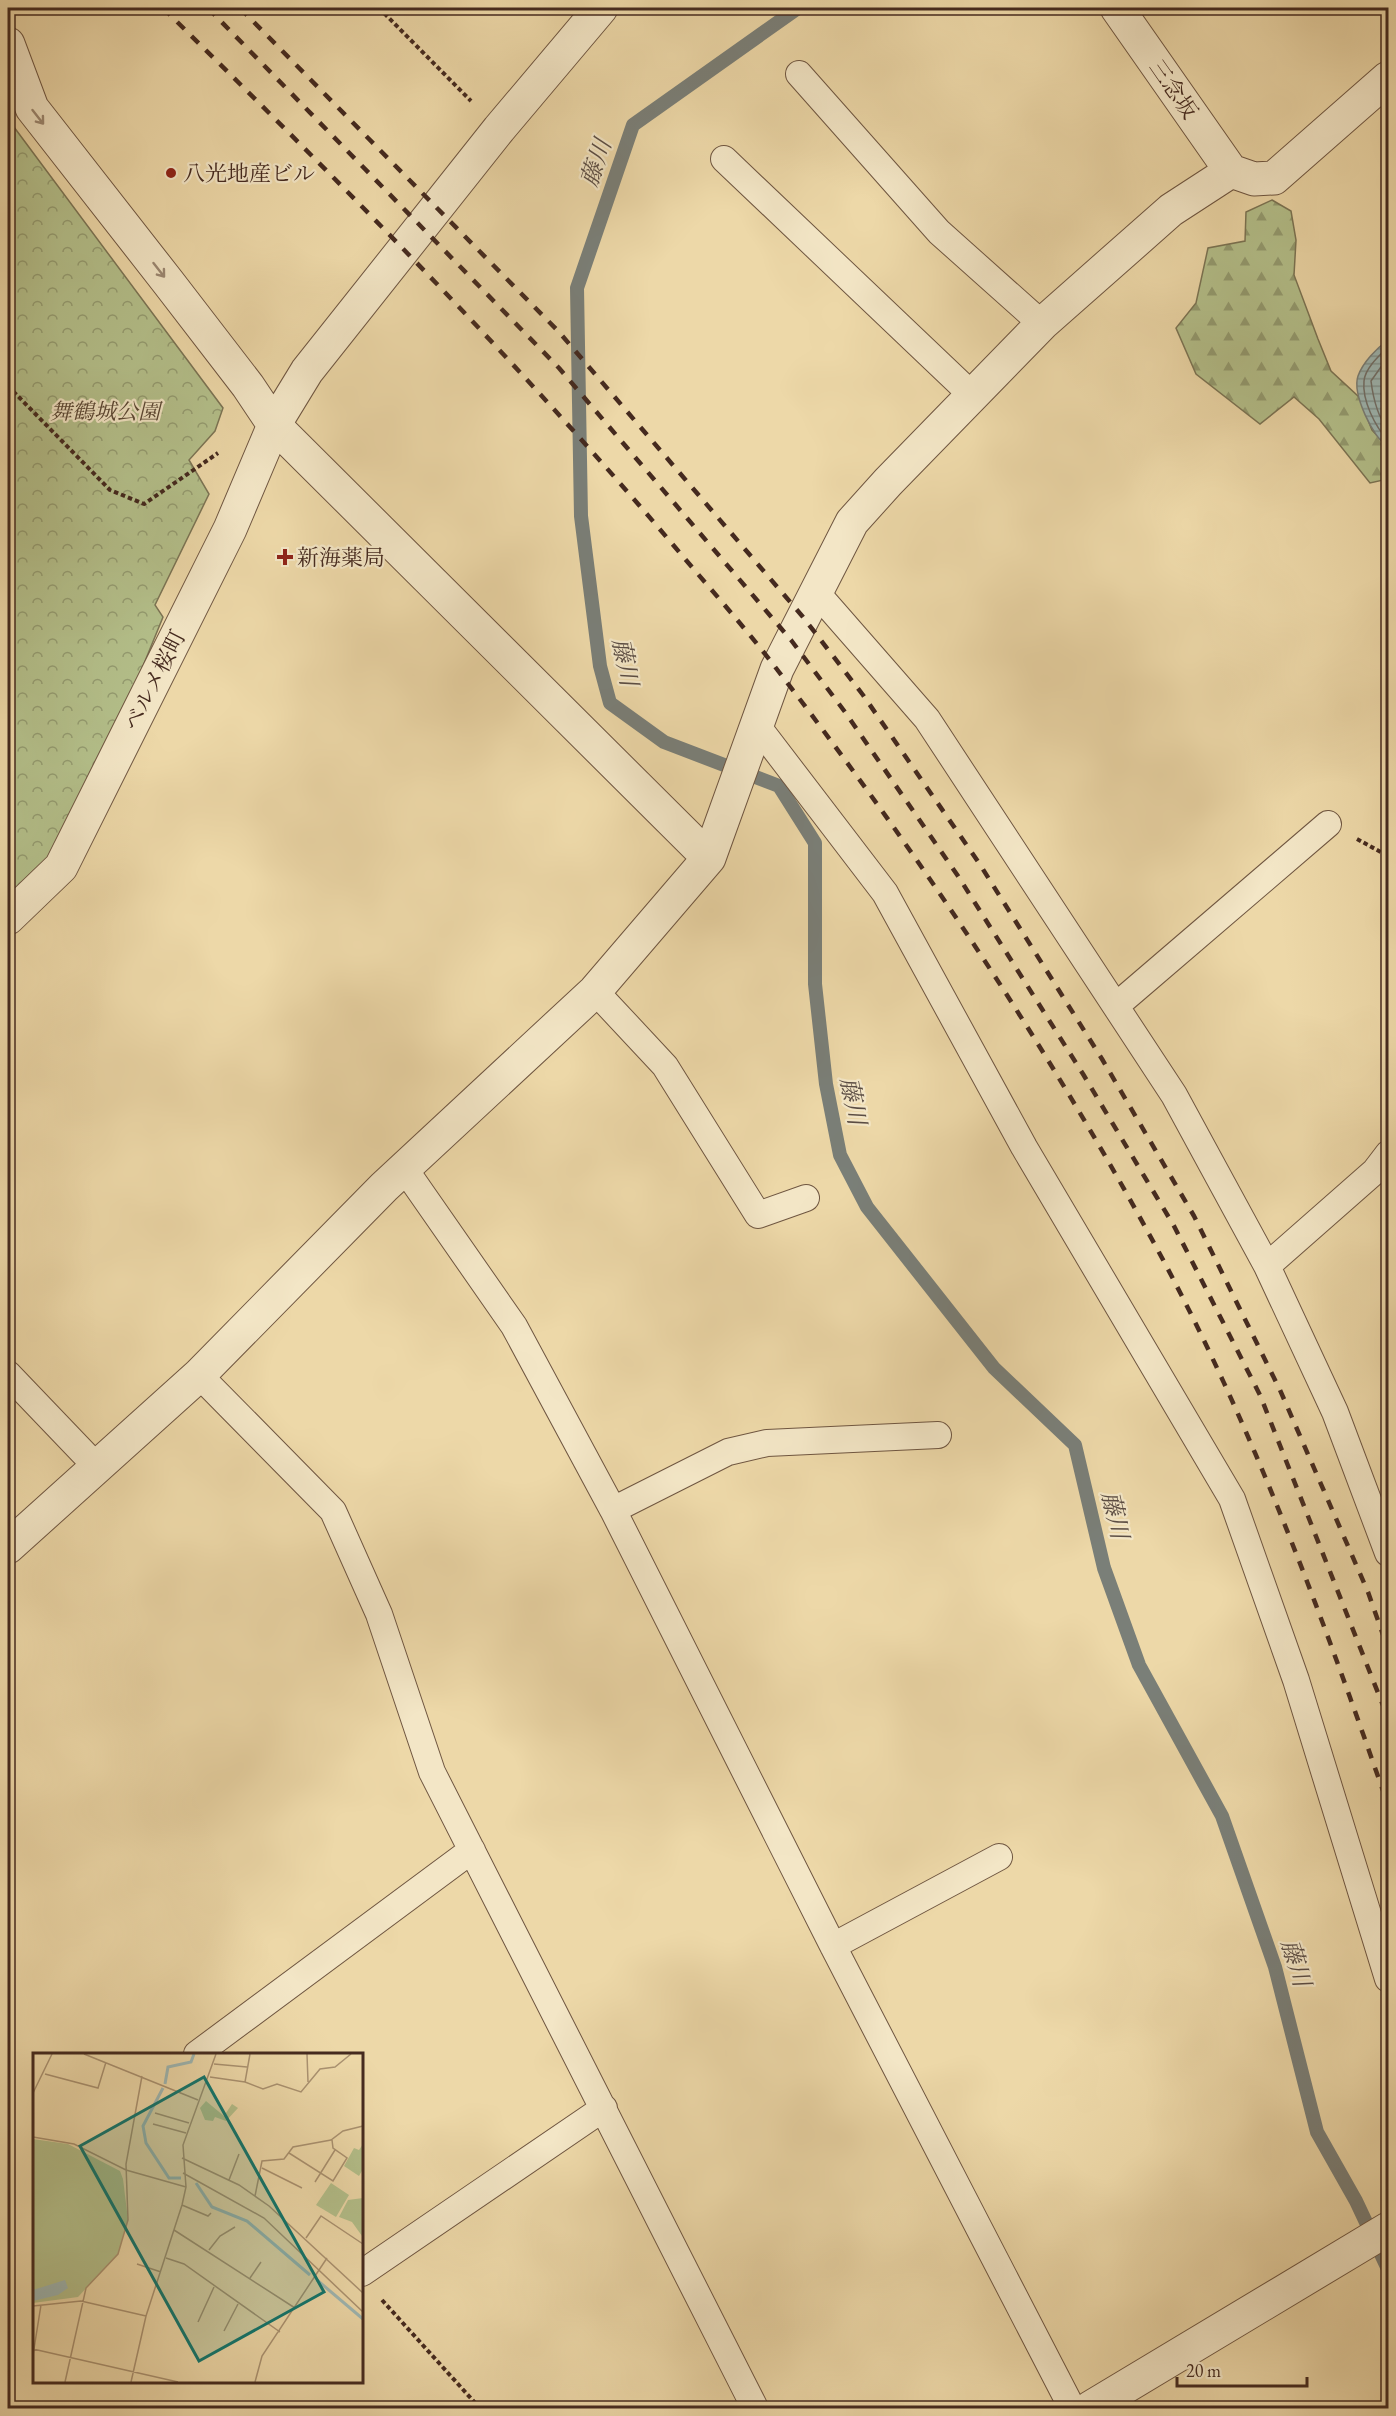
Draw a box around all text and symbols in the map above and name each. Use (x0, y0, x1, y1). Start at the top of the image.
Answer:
street label: 三念坂 (1143, 54, 1204, 125)
one-way arrow (32, 109, 45, 125)
water label: 藤川 (573, 132, 619, 191)
place label: 八光地産ビル (183, 159, 315, 188)
marker: 八光地産ビル (164, 166, 178, 180)
one-way arrow (153, 262, 166, 278)
park label: 舞鶴城公園 (50, 397, 163, 426)
place label: 新海薬局 (297, 543, 385, 572)
marker: 新海薬局 (278, 550, 292, 564)
street label: ベルメ桜町 (117, 625, 192, 736)
water label: 藤川 (606, 635, 646, 691)
water label: 藤川 (834, 1074, 874, 1130)
water label: 藤川 (1095, 1488, 1137, 1545)
water label: 藤川 (1275, 1935, 1319, 1993)
inset map (33, 2053, 363, 2383)
scale bar (1177, 2350, 1308, 2388)
text: 20 m (1186, 2359, 1221, 2382)

